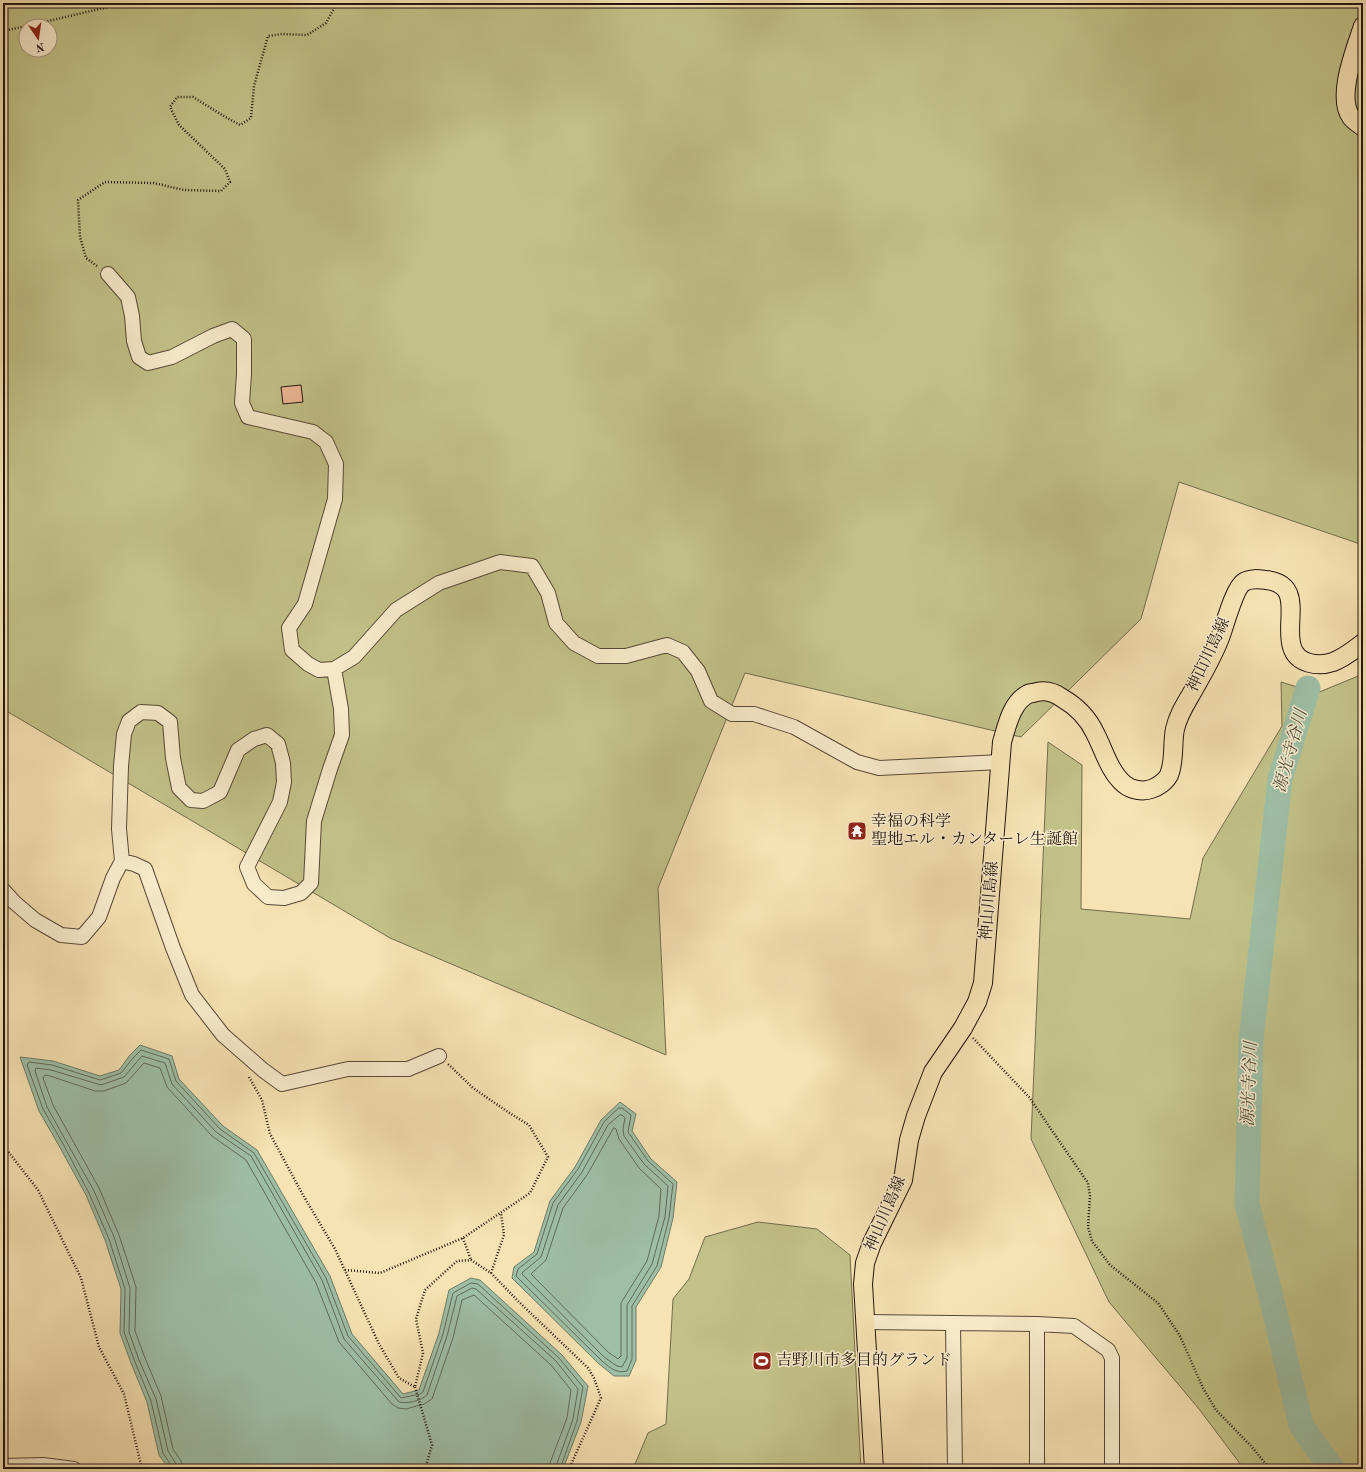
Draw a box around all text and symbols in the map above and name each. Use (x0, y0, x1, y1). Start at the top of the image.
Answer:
north arrow (18, 18, 58, 58)
text: N (34, 40, 45, 53)
street label: 神山川島線 (1183, 615, 1233, 695)
water label: 源光寺谷川 (1270, 705, 1311, 794)
place label: 幸福の科学 聖地エル・カンターレ生誕館 (871, 812, 1078, 848)
temple icon: 幸福の科学 聖地エル・カンターレ生誕館 (846, 820, 868, 842)
street label: 神山川島線 (977, 860, 1001, 942)
water label: 源光寺谷川 (1238, 1039, 1260, 1127)
street label: 神山川島線 (861, 1173, 909, 1254)
sports icon: 吉野川市多目的グランド (751, 1350, 773, 1372)
place label: 吉野川市多目的グランド (776, 1351, 952, 1369)

